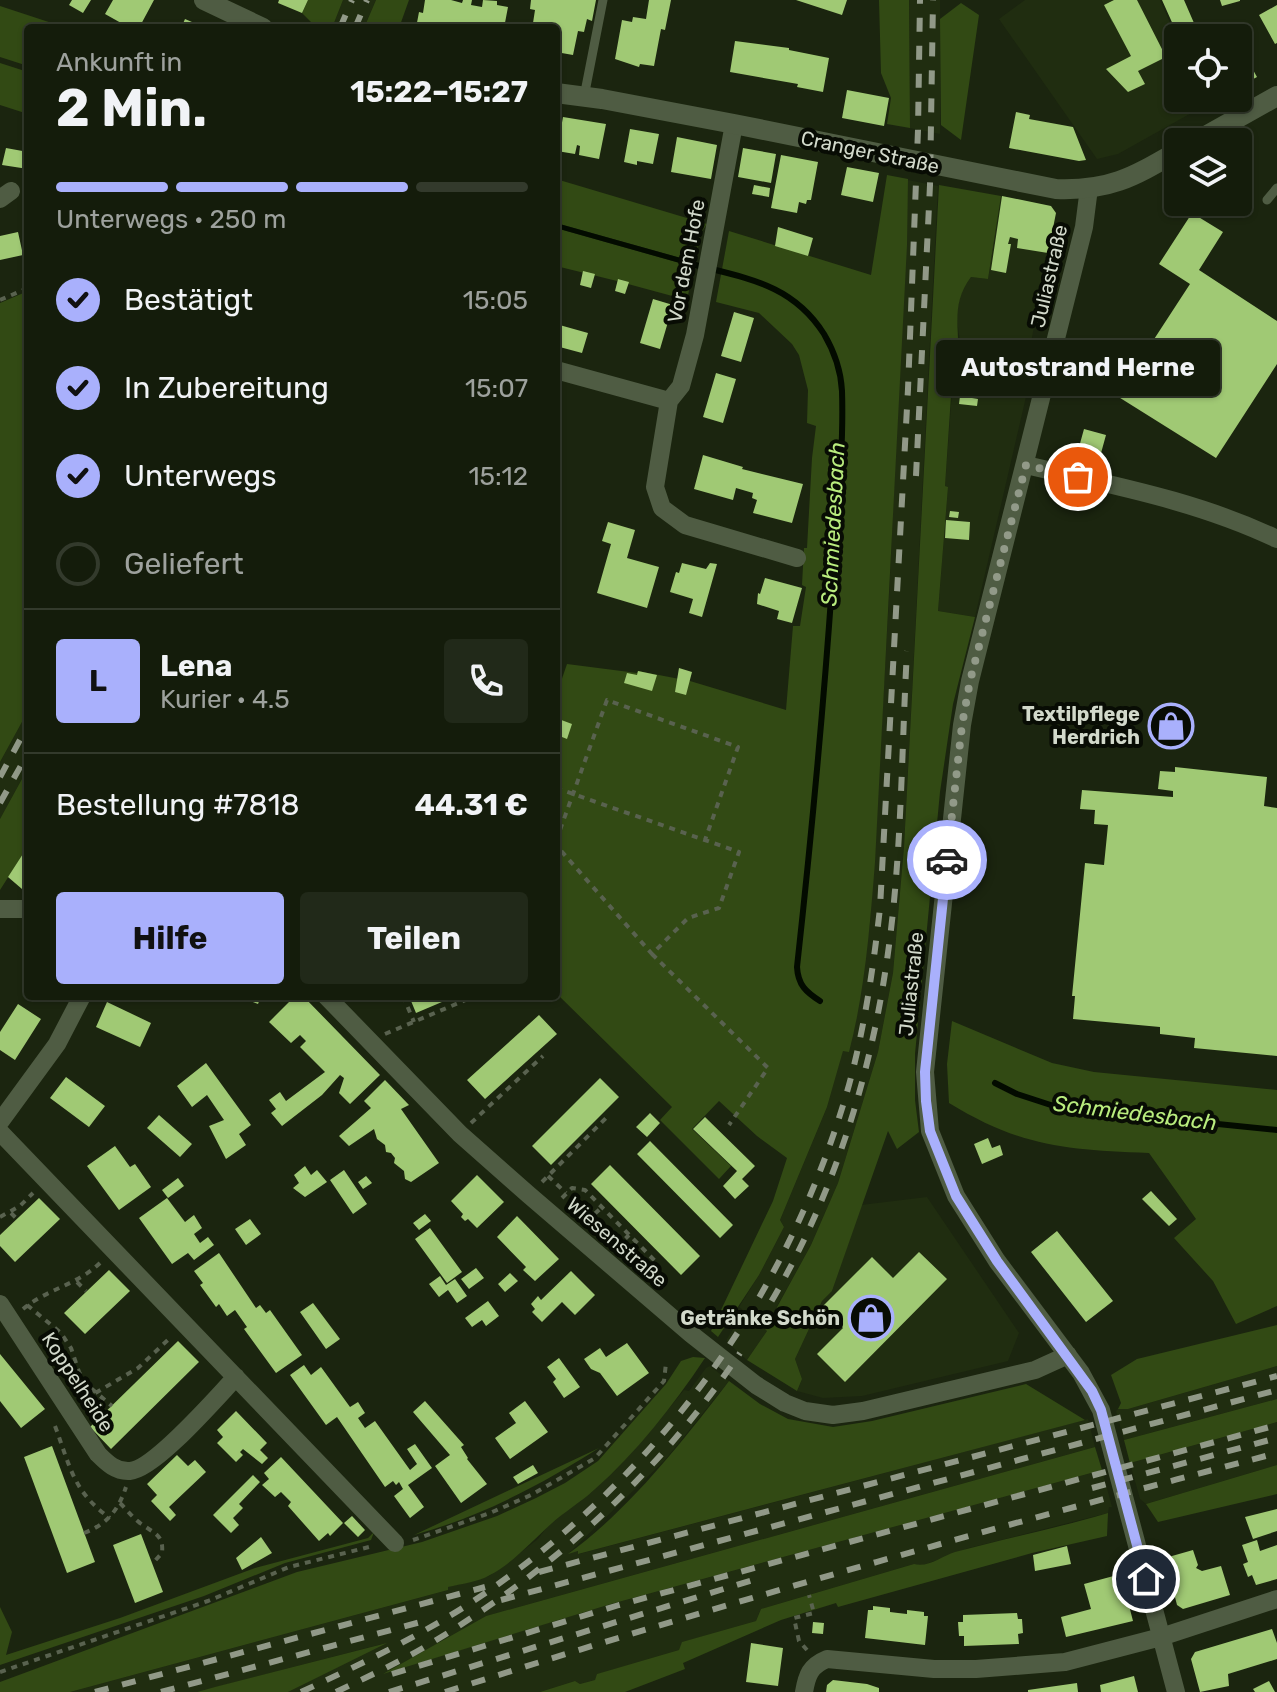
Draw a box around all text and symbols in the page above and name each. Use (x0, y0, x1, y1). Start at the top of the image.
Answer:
map controls (1164, 24, 1252, 216)
button: locate (1164, 24, 1252, 112)
text: Ankunft in (56, 47, 182, 78)
text: 15:22–15:27 (350, 74, 528, 110)
text: 2 Min. (56, 77, 207, 139)
street label: Cranger Straße (799, 126, 941, 178)
button: layers (1164, 128, 1252, 216)
street label: Vor dem Hofe (662, 197, 710, 325)
text: Unterwegs · 250 m (56, 204, 286, 235)
street label: Juliastraße (1026, 222, 1072, 330)
icon: check (56, 278, 100, 322)
text: Bestätigt (124, 282, 253, 318)
text: 15:05 (463, 285, 528, 316)
callout: Autostrand Herne (936, 341, 1220, 397)
text: Autostrand Herne (961, 352, 1195, 383)
icon: check (56, 366, 100, 410)
text: In Zubereitung (124, 370, 329, 406)
text: 15:07 (465, 373, 528, 404)
water label: Schmiedesbach (815, 441, 851, 607)
pin (1044, 443, 1112, 511)
icon: check (56, 454, 100, 498)
icon: bag (1056, 455, 1100, 499)
text: Unterwegs (124, 458, 277, 494)
text: 15:12 (468, 461, 528, 492)
text: Geliefert (124, 546, 244, 582)
button: phone (444, 639, 528, 723)
text: Lena (160, 648, 233, 684)
text: L (89, 663, 107, 699)
text: Kurier · 4.5 (160, 684, 290, 715)
place label: Textilpflege Herdrich (1022, 702, 1140, 749)
shop icon: Textilpflege Herdrich (1147, 702, 1195, 750)
text: Bestellung #7818 (56, 787, 300, 823)
text: 44.31 € (415, 787, 528, 823)
courier (907, 820, 987, 900)
icon: car (925, 838, 969, 882)
button: Hilfe (56, 892, 284, 984)
button: Teilen (300, 892, 528, 984)
street label: Juliastraße (894, 931, 928, 1037)
water label: Schmiedesbach (1052, 1090, 1218, 1136)
street label: Wiesenstraße (562, 1192, 672, 1292)
shop icon: Getränke Schön (847, 1294, 895, 1342)
place label: Getränke Schön (680, 1306, 840, 1330)
street label: Koppelheide (37, 1328, 119, 1436)
pin (1112, 1545, 1180, 1613)
icon: home (1124, 1557, 1168, 1601)

